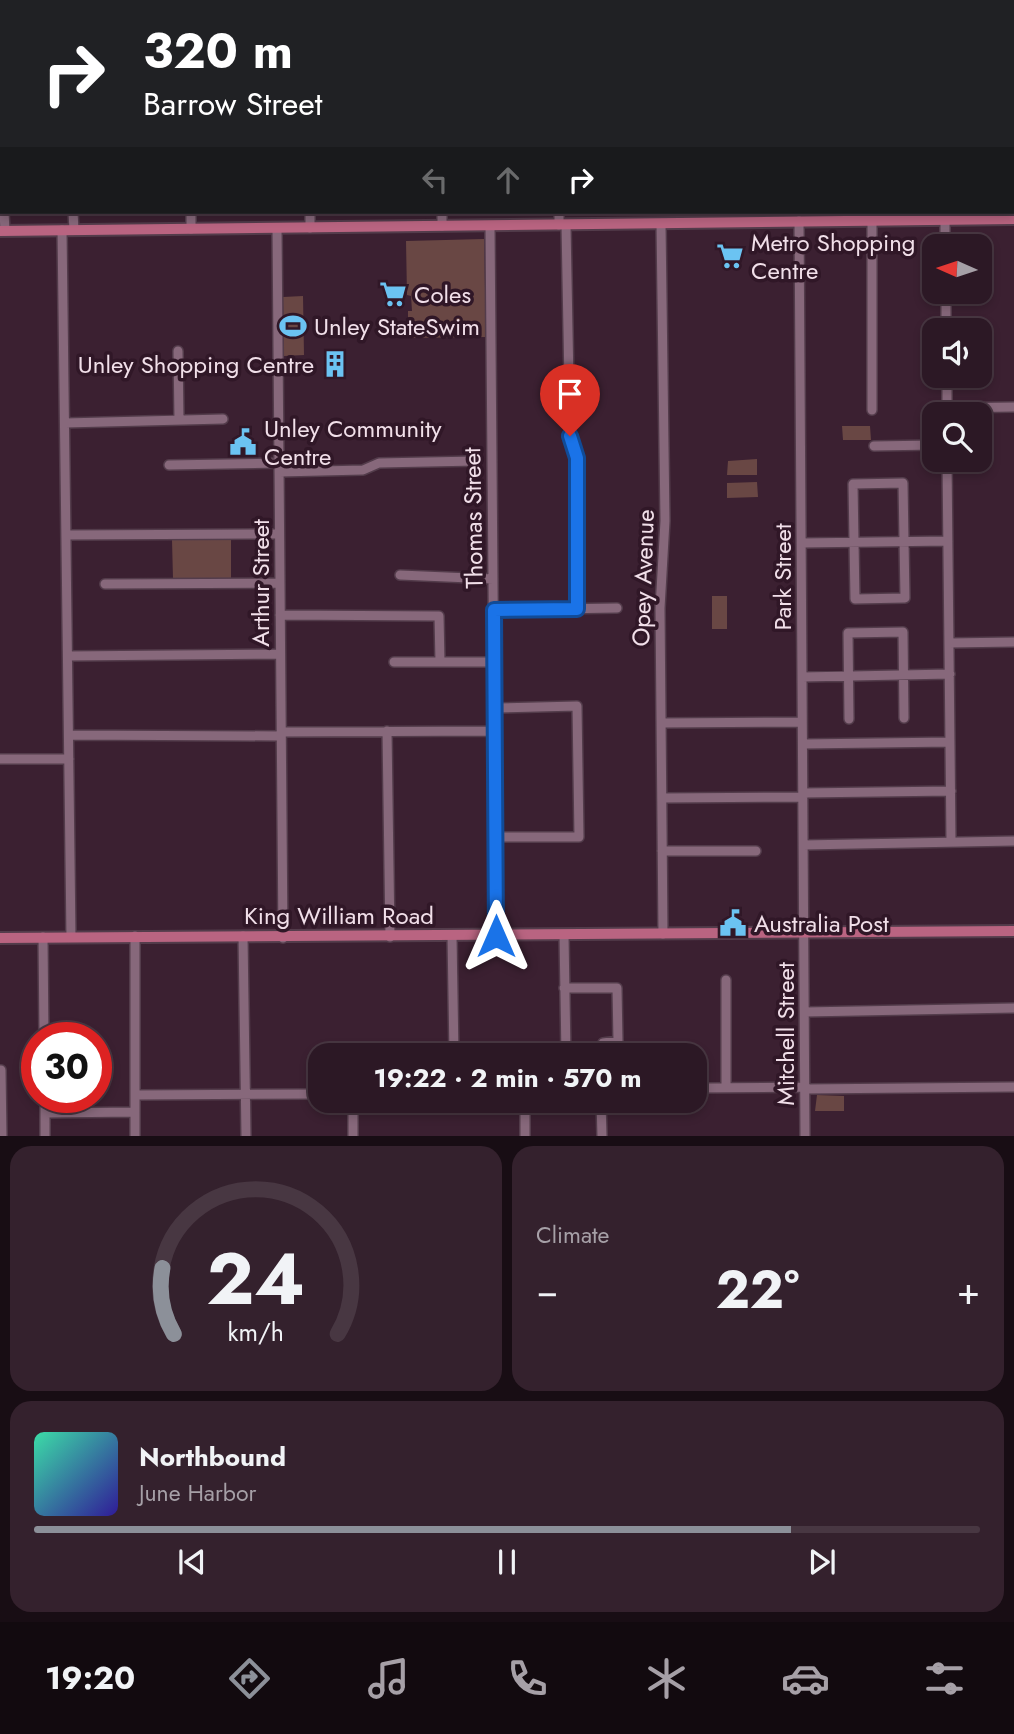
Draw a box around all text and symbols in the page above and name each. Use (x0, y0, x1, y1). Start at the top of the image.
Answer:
text: 320 m (143, 16, 293, 86)
icon: right (28, 28, 119, 119)
text: Barrow Street (143, 81, 322, 127)
icon: left (416, 161, 454, 199)
icon: ahead (489, 161, 527, 199)
icon: right (562, 161, 600, 199)
place label: Metro Shopping Centre (751, 225, 915, 288)
north arrow (922, 234, 992, 304)
map controls (922, 234, 992, 472)
supermarket icon: Metro Shopping Centre (715, 241, 745, 271)
place label: Coles (414, 277, 471, 312)
supermarket icon: Coles (378, 279, 408, 309)
place label: Unley StateSwim (314, 309, 480, 344)
sports icon: Unley StateSwim (278, 311, 308, 341)
button: sound (922, 318, 992, 388)
place label: Unley Shopping Centre (78, 347, 314, 382)
building icon: Unley Shopping Centre (320, 349, 350, 379)
pin (540, 364, 600, 436)
icon: arrive (551, 375, 589, 413)
button: search (922, 402, 992, 472)
place label: Unley Community Centre (264, 411, 442, 474)
public building icon: Unley Community Centre (228, 427, 258, 457)
street label: Thomas Street (454, 447, 492, 589)
street label: Opey Avenue (623, 509, 663, 647)
street label: Arthur Street (243, 519, 278, 647)
street label: Park Street (765, 523, 800, 631)
street label: King William Road (244, 898, 434, 933)
position arrow (459, 899, 533, 973)
place label: Australia Post (754, 906, 889, 941)
public building icon: Australia Post (718, 908, 748, 938)
street label: Mitchell Street (768, 962, 803, 1106)
speed limit sign: 30 (21, 1022, 112, 1113)
text: 19:22 · 2 min · 570 m (373, 1059, 642, 1097)
text: Climate (536, 1218, 609, 1252)
text: 24 (207, 1227, 305, 1332)
text: 22° (716, 1252, 799, 1328)
text: − (536, 1263, 558, 1318)
text: + (957, 1263, 980, 1318)
text: km/h (228, 1314, 284, 1350)
text: Northbound (139, 1438, 286, 1476)
text: June Harbor (139, 1476, 256, 1510)
icon: previous (173, 1543, 211, 1581)
icon: pause (488, 1543, 526, 1581)
icon: next (803, 1543, 841, 1581)
icon: directions (225, 1654, 274, 1703)
icon: music (364, 1654, 413, 1703)
icon: phone (503, 1654, 552, 1703)
icon: climate (642, 1654, 691, 1703)
icon: car (781, 1654, 830, 1703)
icon: filters (920, 1654, 969, 1703)
text: 19:20 (45, 1655, 135, 1701)

